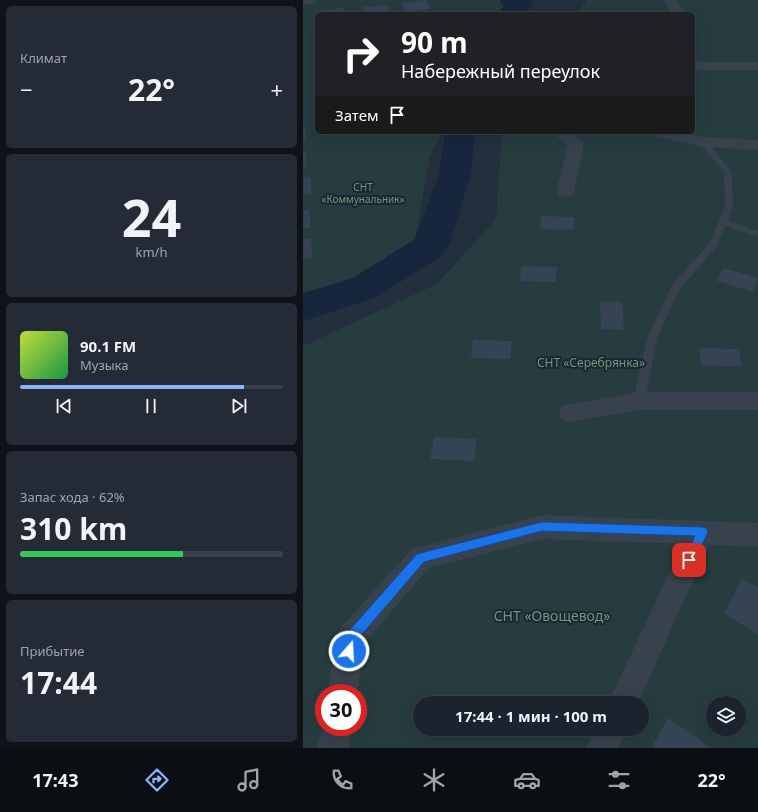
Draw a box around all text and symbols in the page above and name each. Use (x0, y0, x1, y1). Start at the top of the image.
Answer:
text: 90 m (401, 23, 468, 61)
icon: right (335, 28, 387, 80)
text: Климат (20, 49, 67, 67)
text: Набережный переулок (401, 59, 600, 83)
text: 22° (128, 69, 175, 110)
text: − (20, 74, 33, 104)
text: + (270, 74, 283, 104)
icon: arrive (386, 104, 408, 126)
text: Затем (335, 105, 378, 125)
park label: СНТ «Коммунальник» (321, 180, 405, 206)
text: 24 (122, 181, 181, 252)
text: km/h (136, 243, 167, 261)
text: 90.1 FM (80, 336, 136, 356)
park label: СНТ «Серебрянка» (537, 354, 645, 371)
text: Музыка (80, 356, 129, 374)
icon: previous (53, 395, 75, 417)
icon: pause (140, 395, 162, 417)
icon: next (228, 395, 250, 417)
text: Запас хода · 62% (20, 488, 125, 506)
text: 310 km (20, 508, 127, 549)
pin (672, 543, 706, 577)
icon: arrive (678, 549, 700, 571)
park label: СНТ «Овощевод» (494, 606, 610, 625)
position arrow (328, 630, 370, 672)
text: Прибытие (20, 642, 84, 660)
text: 17:44 (20, 662, 97, 703)
speed limit sign: 30 (315, 684, 367, 736)
map controls (706, 696, 746, 736)
button: layers (706, 696, 746, 736)
text: 17:44 · 1 мин · 100 m (455, 706, 607, 726)
icon: directions (143, 766, 171, 794)
icon: music (235, 766, 263, 794)
icon: phone (328, 766, 356, 794)
icon: climate (420, 766, 448, 794)
icon: car (513, 766, 541, 794)
icon: filters (605, 766, 633, 794)
text: 17:43 (32, 768, 78, 792)
text: 22° (698, 768, 726, 792)

